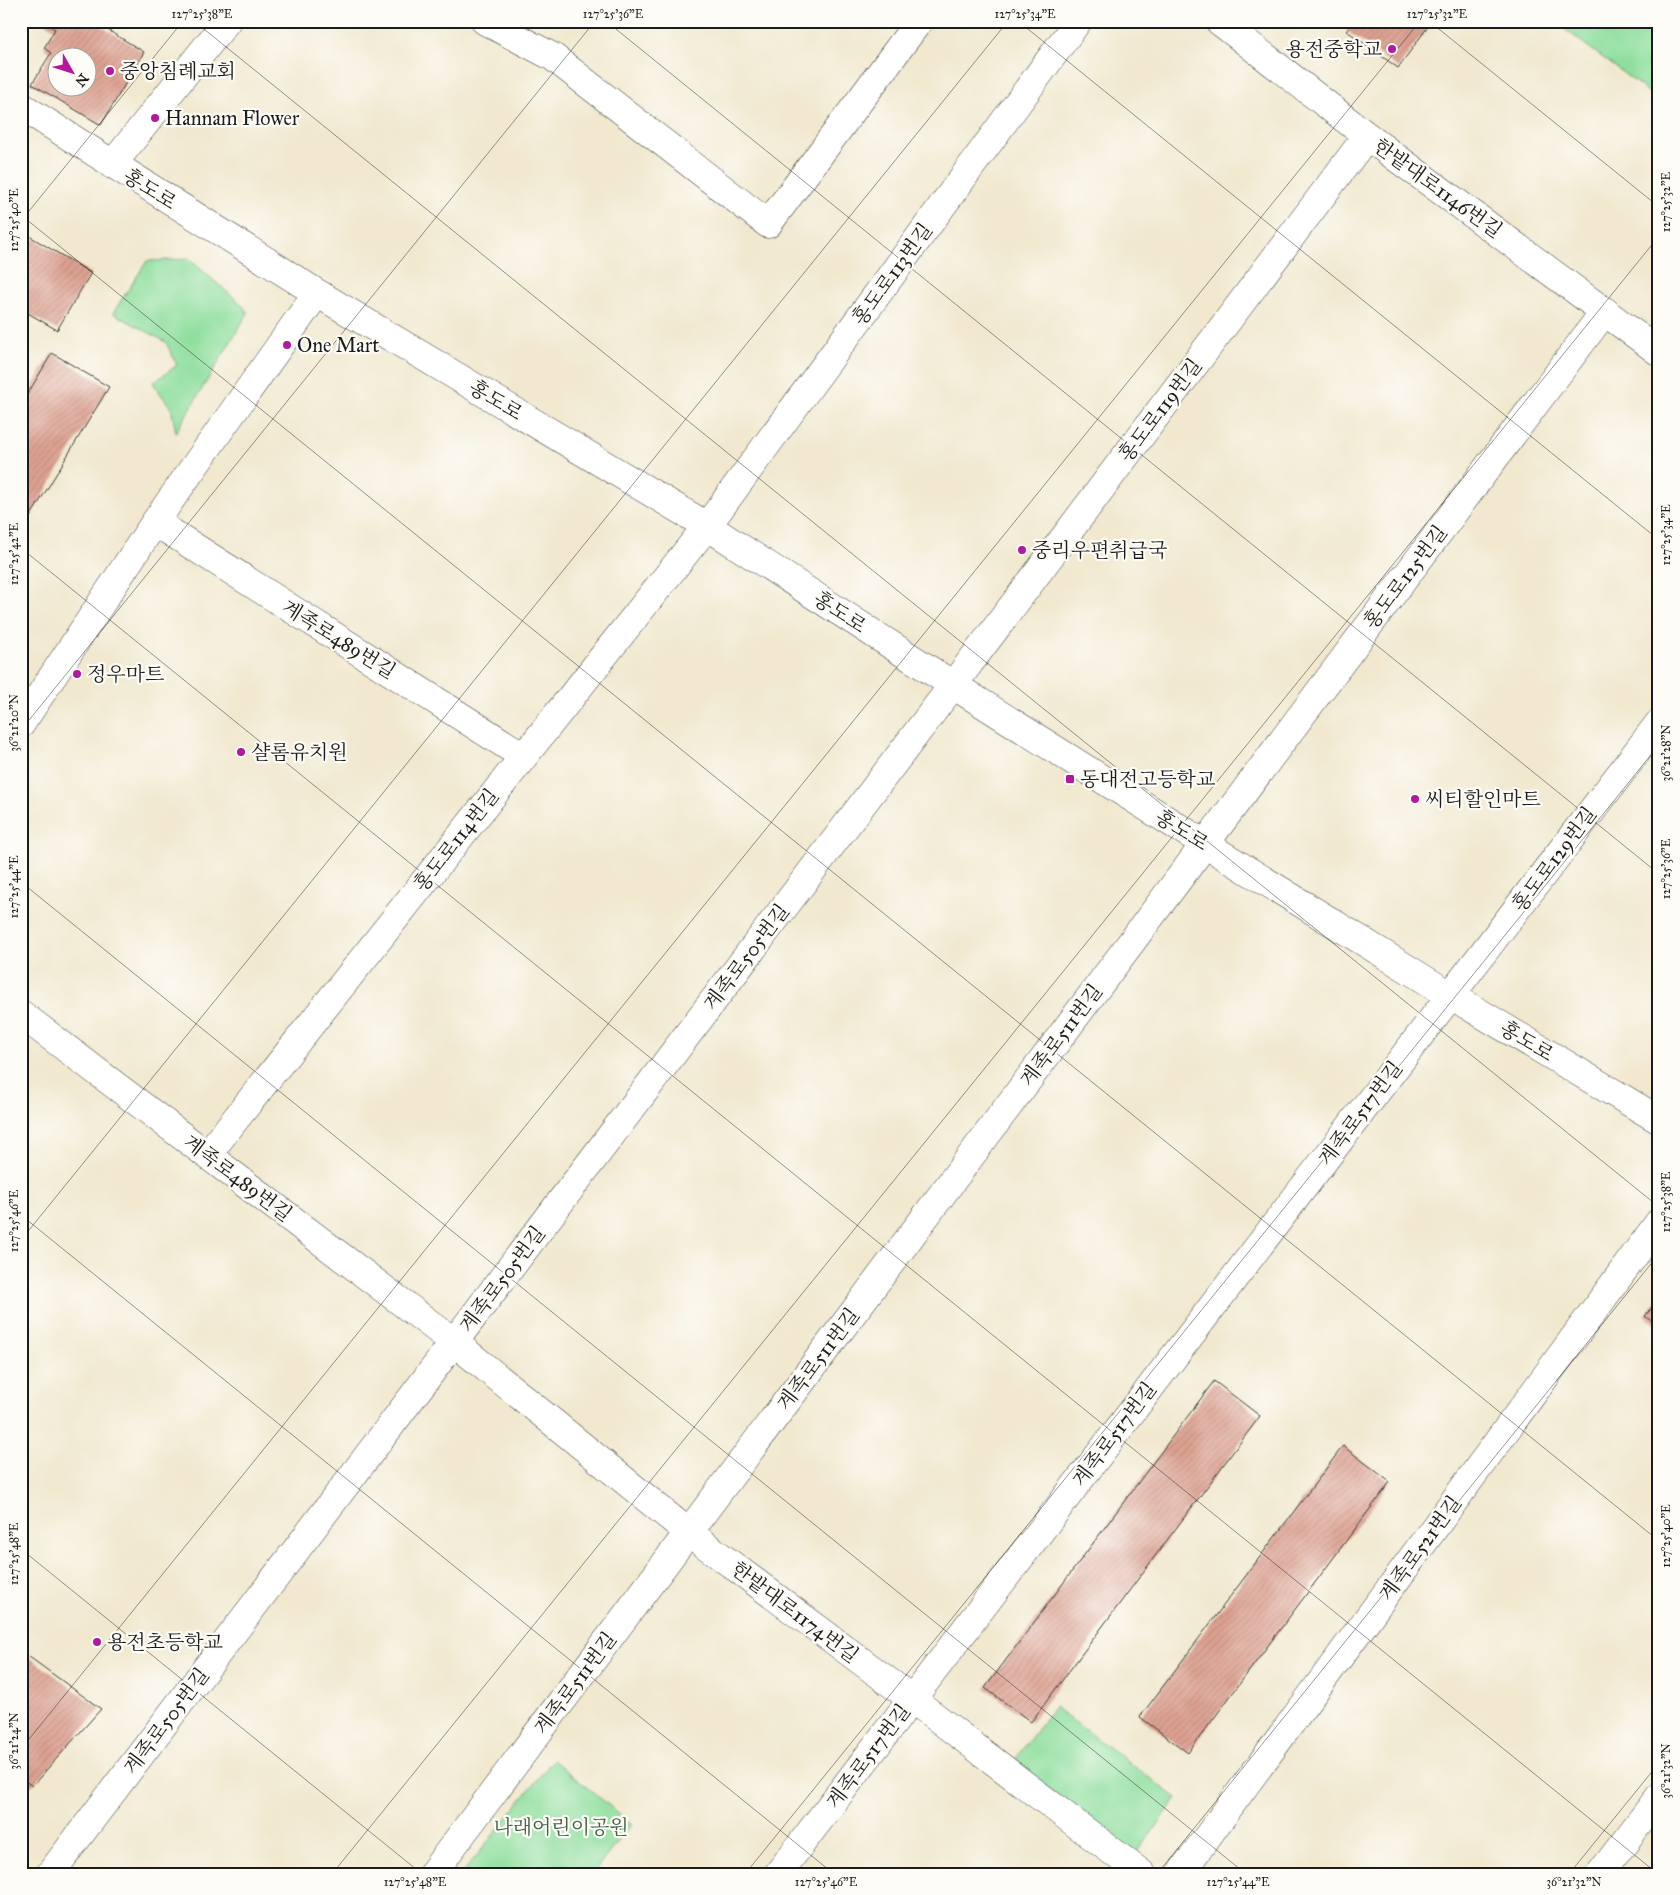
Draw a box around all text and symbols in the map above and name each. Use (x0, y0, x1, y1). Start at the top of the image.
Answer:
text: 127°25'38"E (172, 7, 233, 21)
text: 127°25'36"E (583, 7, 644, 21)
text: 127°25'34"E (994, 7, 1056, 21)
text: 127°25'32"E (1407, 7, 1468, 21)
place label: 용전중학교 (1285, 37, 1383, 61)
marker: 용전중학교 (1386, 43, 1398, 55)
north arrow (48, 48, 98, 98)
place label: 중앙침례교회 (120, 59, 236, 83)
marker: 중앙침례교회 (104, 65, 116, 77)
text: N (71, 70, 92, 90)
place label: Hannam Flower (165, 106, 300, 130)
marker: Hannam Flower (149, 112, 161, 124)
street label: 한밭대로1146번길 (1369, 133, 1507, 243)
street label: 홍도로 (119, 163, 181, 215)
text: 127°25'32"E (1659, 171, 1673, 232)
text: 127°25'40"E (7, 188, 21, 252)
street label: 홍도로113번길 (847, 218, 937, 330)
place label: One Mart (297, 333, 379, 357)
marker: One Mart (281, 339, 293, 351)
street label: 홍도로119번길 (1113, 354, 1207, 466)
street label: 홍도로 (465, 375, 527, 425)
text: 127°25'34"E (1659, 504, 1673, 566)
street label: 홍도로125번길 (1358, 520, 1452, 634)
text: 127°25'42"E (7, 522, 21, 585)
place label: 중리우편취급국 (1032, 538, 1167, 562)
marker: 중리우편취급국 (1016, 544, 1028, 556)
street label: 홍도로 (809, 586, 871, 638)
street label: 계족로489번길 (278, 595, 400, 683)
place label: 정우마트 (87, 662, 164, 686)
marker: 정우마트 (71, 668, 83, 680)
text: 36°21'20"N (7, 694, 21, 752)
text: 36°21'28"N (1659, 724, 1673, 782)
place label: 샬롬유치원 (251, 740, 348, 764)
marker: 샬롬유치원 (235, 746, 247, 758)
place label: 동대전고등학교 (1080, 767, 1216, 791)
marker: 동대전고등학교 (1064, 773, 1076, 785)
street label: 홍도로114번길 (409, 784, 503, 896)
place label: 씨티할인마트 (1425, 787, 1541, 811)
marker: 씨티할인마트 (1409, 793, 1421, 805)
street label: 홍도로129번길 (1507, 802, 1601, 916)
street label: 홍도로 (1151, 804, 1213, 856)
text: 127°25'36"E (1659, 838, 1673, 899)
text: 127°25'44"E (7, 855, 21, 919)
street label: 계족로505번길 (698, 899, 794, 1015)
street label: 계족로511번길 (1015, 979, 1107, 1091)
street label: 홍도로 (1496, 1016, 1558, 1066)
street label: 계족로517번길 (1313, 1056, 1407, 1170)
street label: 계족로489번길 (179, 1130, 297, 1226)
text: 127°25'38"E (1659, 1171, 1673, 1232)
text: 127°25'46"E (7, 1189, 21, 1252)
street label: 계족로505번길 (454, 1221, 550, 1337)
street label: 계족로511번길 (772, 1303, 864, 1415)
street label: 계족로517번길 (1067, 1377, 1161, 1491)
street label: 계족로521번길 (1374, 1491, 1466, 1605)
text: 127°25'40"E (1659, 1504, 1673, 1568)
text: 127°25'48"E (7, 1522, 21, 1585)
street label: 한밭대로1174번길 (727, 1556, 863, 1668)
street label: 계족로511번길 (529, 1627, 621, 1739)
place label: 용전초등학교 (107, 1630, 224, 1654)
marker: 용전초등학교 (91, 1636, 103, 1648)
street label: 계족로505번길 (118, 1663, 214, 1779)
street label: 계족로517번길 (821, 1699, 915, 1813)
text: 36°21'24"N (7, 1712, 21, 1770)
text: 36°21'32"N (1659, 1743, 1673, 1799)
park label: 나래어린이공원 (493, 1815, 629, 1839)
text: 127°25'48"E (384, 1875, 447, 1889)
text: 127°25'46"E (795, 1875, 858, 1889)
text: 127°25'44"E (1206, 1875, 1270, 1889)
text: 36°21'32"N (1546, 1875, 1602, 1889)

